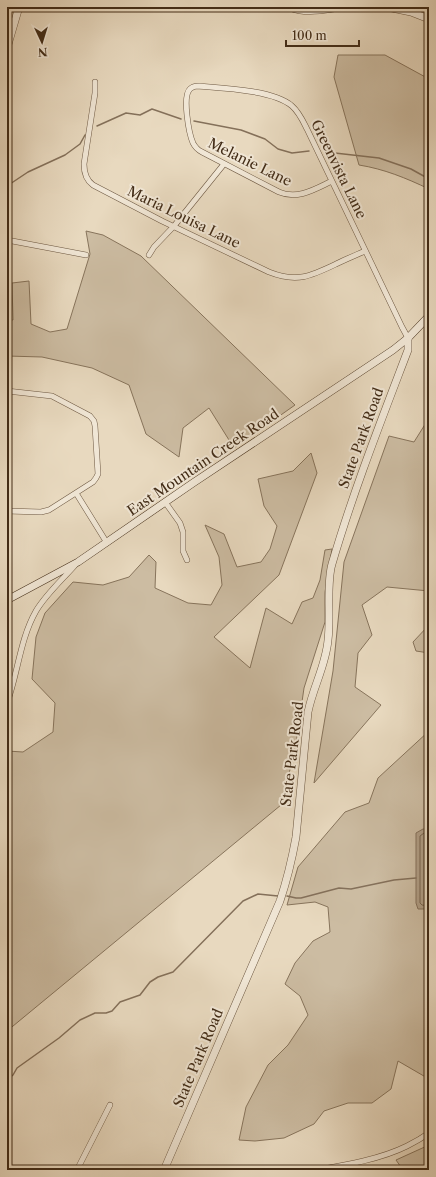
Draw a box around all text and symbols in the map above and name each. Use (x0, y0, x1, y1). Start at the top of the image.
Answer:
north arrow (22, 22, 62, 62)
scale bar (286, 22, 359, 48)
text: 100 m (292, 28, 327, 43)
text: N (37, 45, 48, 59)
street label: Greenvista Lane (307, 117, 371, 222)
street label: Melanie Lane (205, 134, 295, 190)
street label: Maria Louisa Lane (125, 182, 244, 252)
street label: State Park Road (334, 385, 388, 491)
street label: East Mountain Creek Road (124, 404, 283, 519)
street label: State Park Road (277, 700, 307, 808)
street label: State Park Road (169, 1005, 227, 1110)

